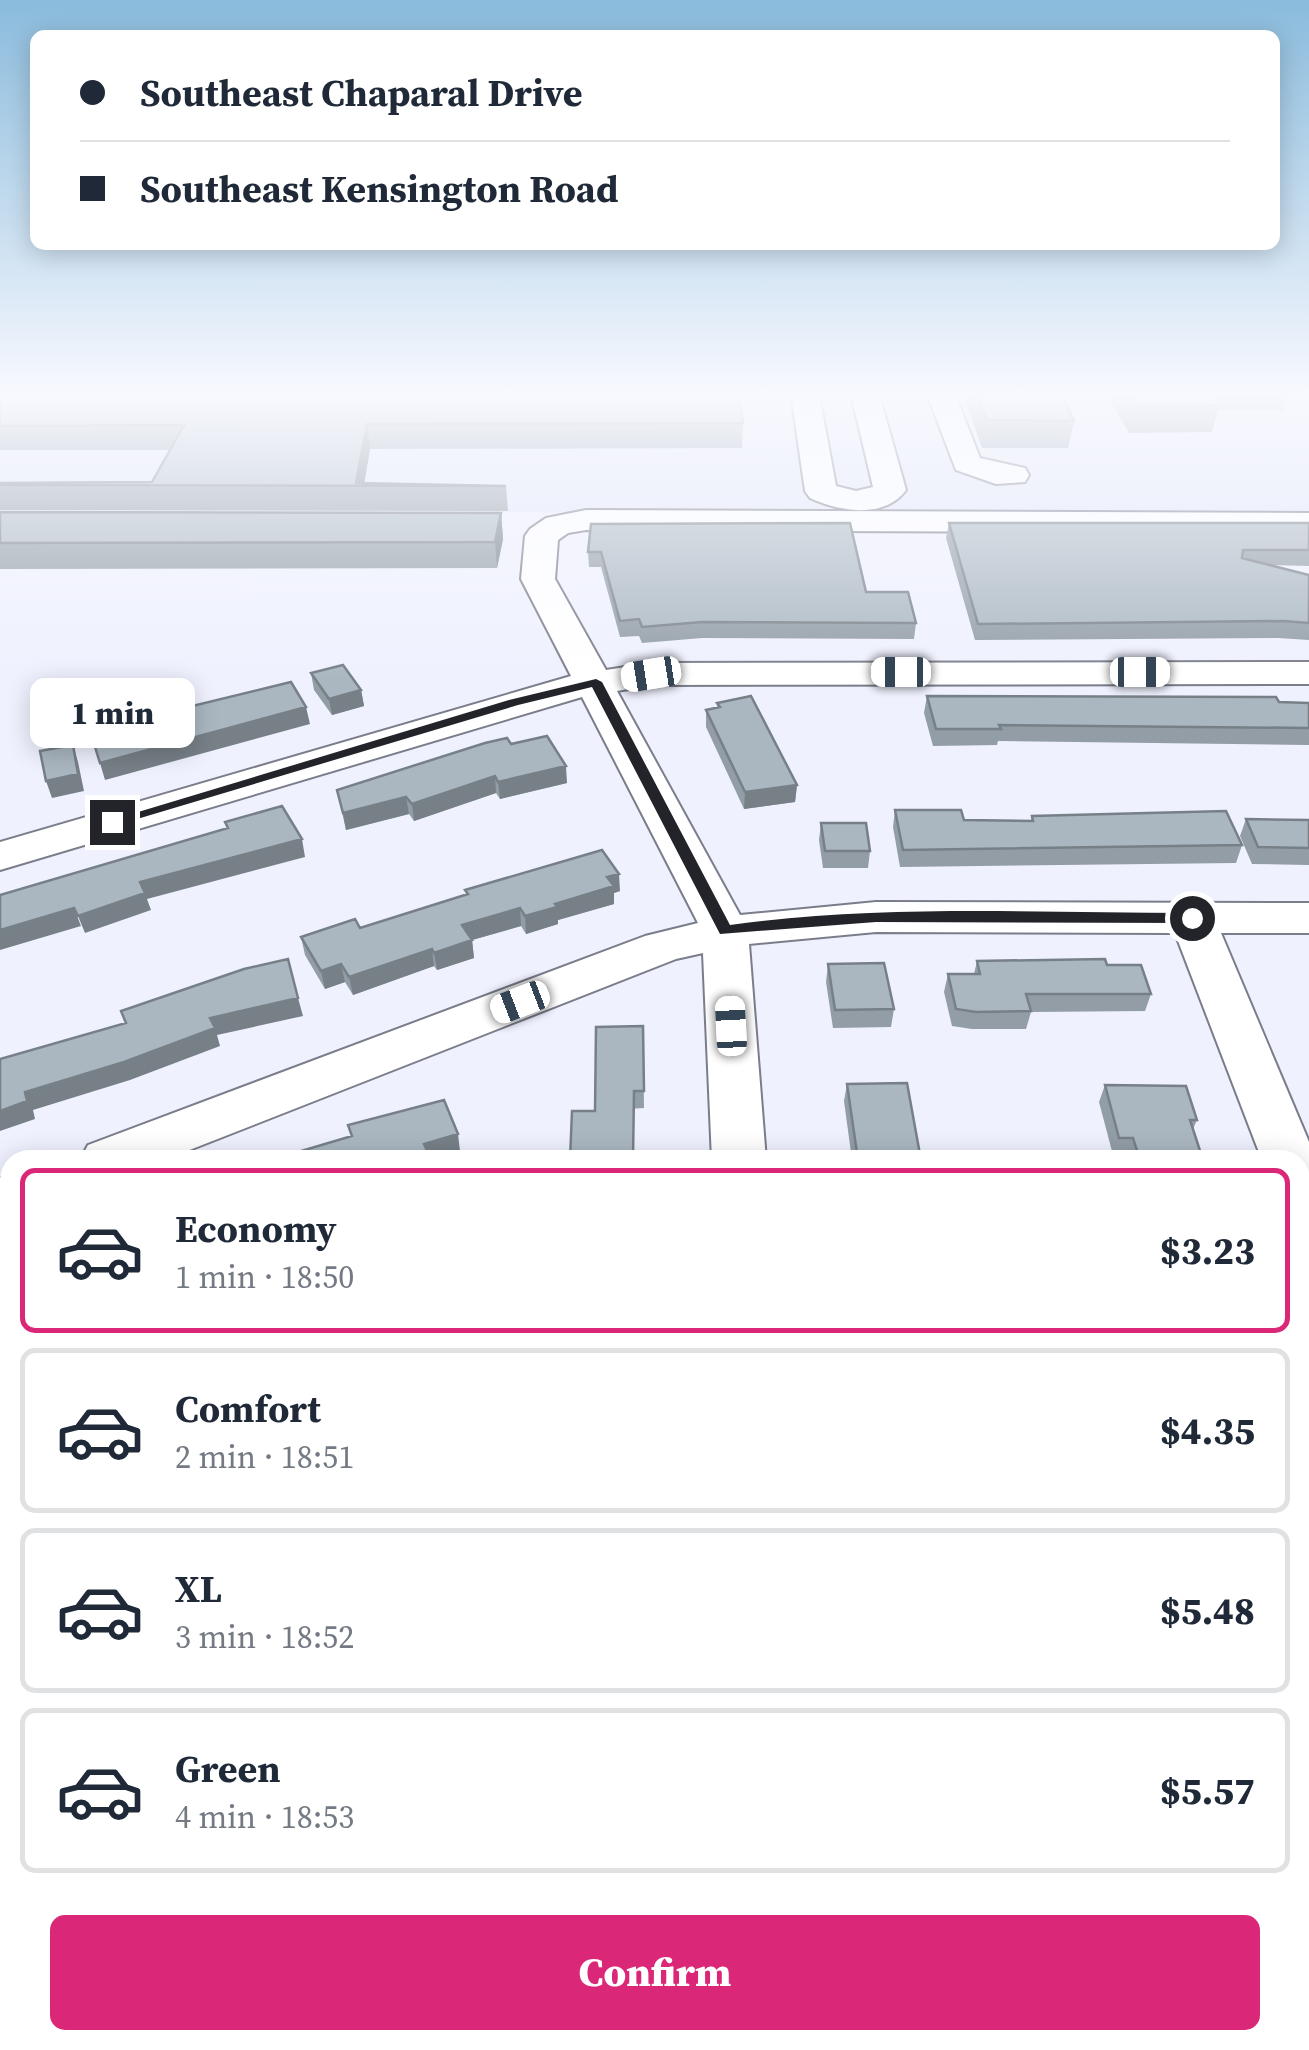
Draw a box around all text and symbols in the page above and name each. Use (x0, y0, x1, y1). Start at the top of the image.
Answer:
text: Southeast Chaparal Drive (140, 67, 583, 119)
text: Southeast Kensington Road (140, 163, 619, 215)
car (619, 654, 683, 694)
car (871, 657, 931, 687)
car (1110, 657, 1170, 687)
callout: 1 min (29, 677, 194, 747)
text: 1 min (71, 691, 154, 735)
route end (90, 800, 135, 845)
route start (1170, 896, 1215, 941)
car (487, 977, 553, 1027)
car (714, 995, 748, 1057)
text: Economy (175, 1203, 337, 1255)
icon: car (55, 1206, 145, 1296)
text: $3.23 (1160, 1225, 1255, 1277)
text: 1 min · 18:50 (175, 1255, 354, 1299)
text: Comfort (175, 1383, 321, 1435)
icon: car (55, 1386, 145, 1476)
text: $4.35 (1160, 1405, 1255, 1457)
text: 2 min · 18:51 (175, 1435, 354, 1479)
text: XL (175, 1563, 222, 1615)
icon: car (55, 1566, 145, 1656)
text: $5.48 (1160, 1585, 1255, 1637)
text: 3 min · 18:52 (175, 1615, 354, 1659)
text: Green (175, 1743, 281, 1795)
icon: car (55, 1746, 145, 1836)
text: $5.57 (1160, 1765, 1255, 1817)
text: 4 min · 18:53 (175, 1795, 354, 1839)
button: Confirm (50, 1915, 1260, 2030)

